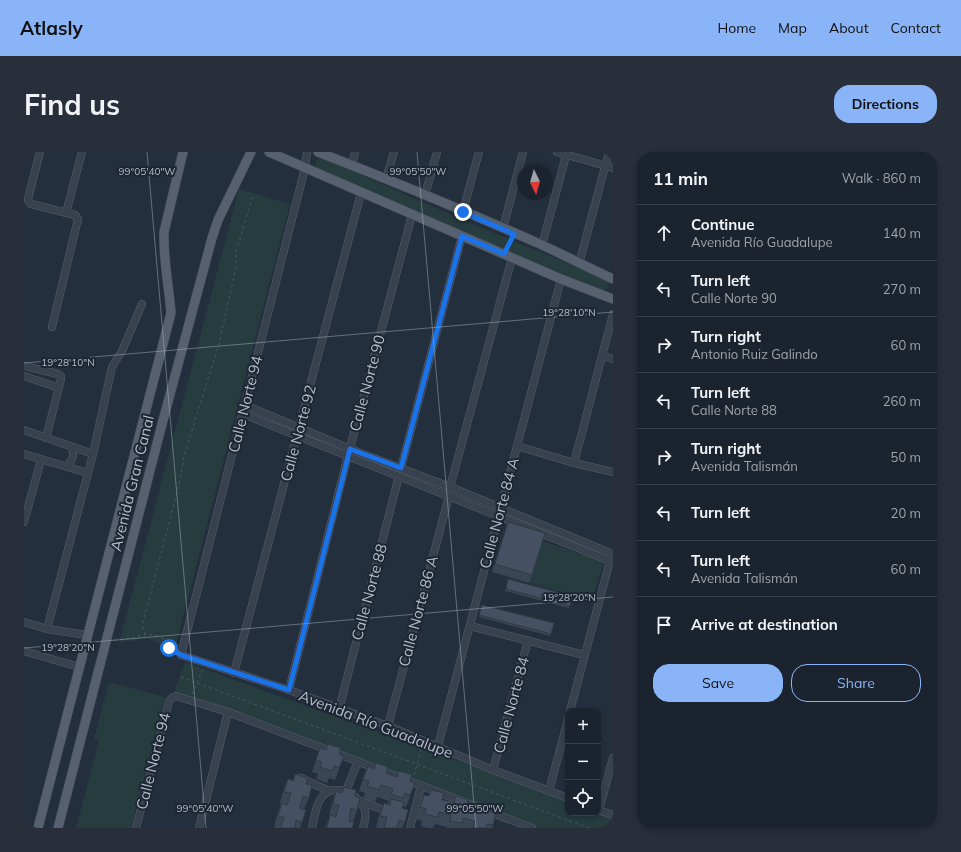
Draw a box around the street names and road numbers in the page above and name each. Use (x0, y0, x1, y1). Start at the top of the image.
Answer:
street label: Calle Norte 90 (345, 333, 389, 433)
street label: Calle Norte 94 (224, 354, 266, 454)
street label: Calle Norte 92 (276, 383, 320, 483)
street label: Avenida Gran Canal (106, 413, 158, 553)
street label: Calle Norte 84 A (475, 455, 523, 571)
street label: Calle Norte 88 (347, 542, 391, 642)
street label: Calle Norte 86 A (394, 553, 442, 669)
street label: Calle Norte 84 (489, 655, 533, 755)
street label: Avenida Río Guadalupe (296, 686, 456, 762)
street label: Calle Norte 94 (132, 711, 174, 811)

